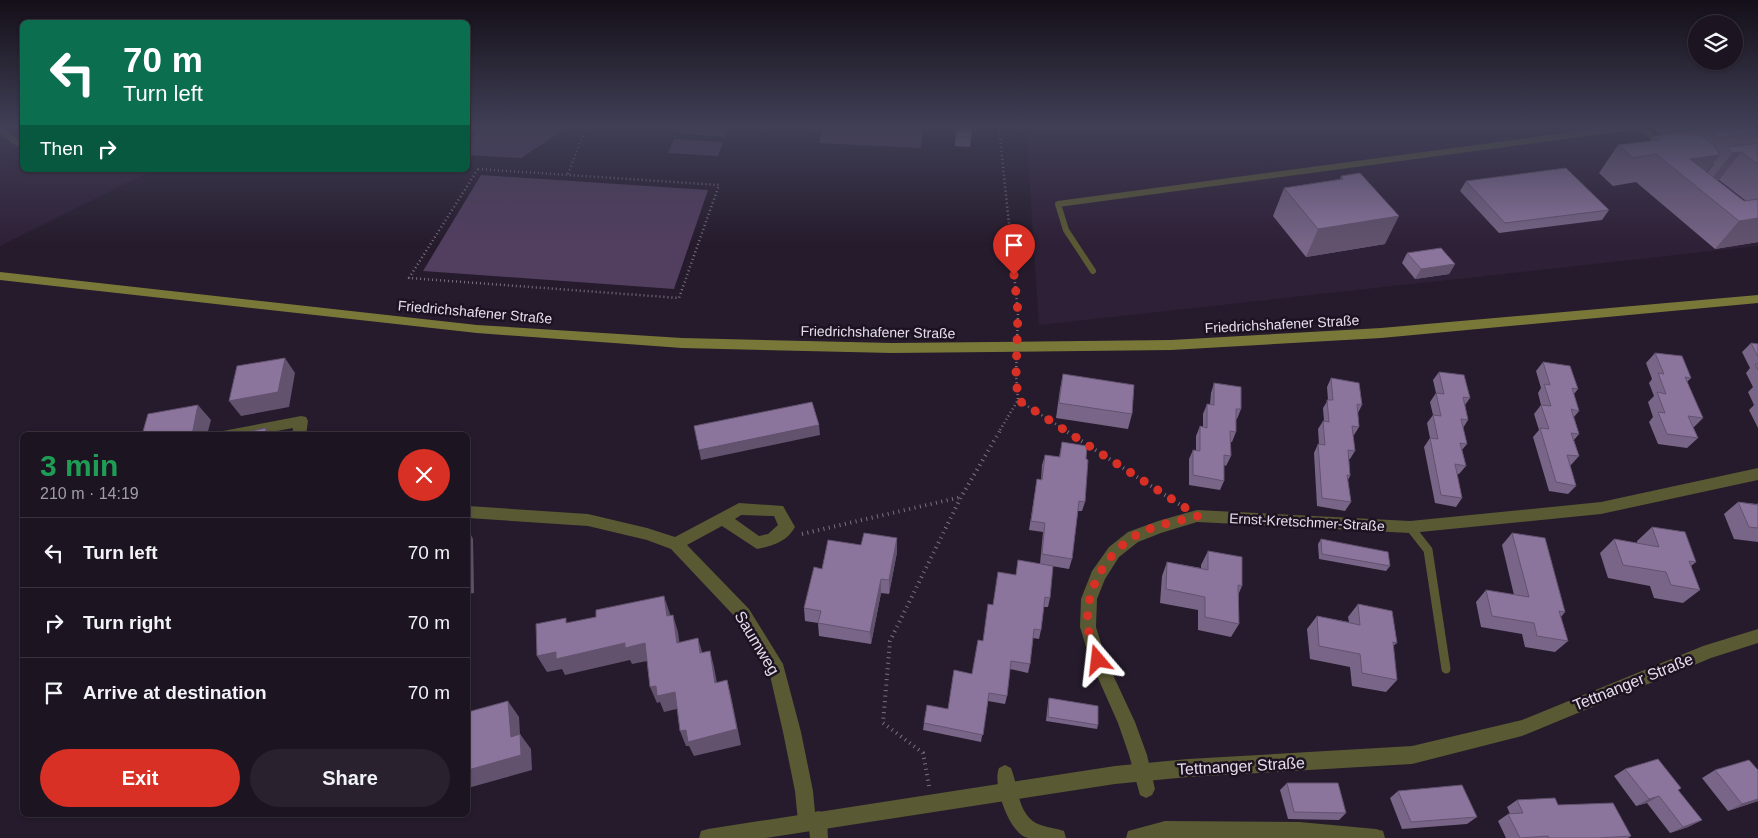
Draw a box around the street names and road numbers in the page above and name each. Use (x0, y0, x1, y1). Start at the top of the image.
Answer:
street label: Friedrichshafener Straße (397, 297, 553, 327)
street label: Friedrichshafener Straße (1204, 312, 1360, 336)
street label: Friedrichshafener Straße (800, 323, 956, 341)
street label: Ernst-Kretschmer-Straße (1229, 510, 1385, 534)
street label: Saumweg (731, 608, 783, 678)
street label: Tettnanger Straße (1570, 650, 1696, 714)
street label: Tettnanger Straße (1177, 754, 1305, 778)

